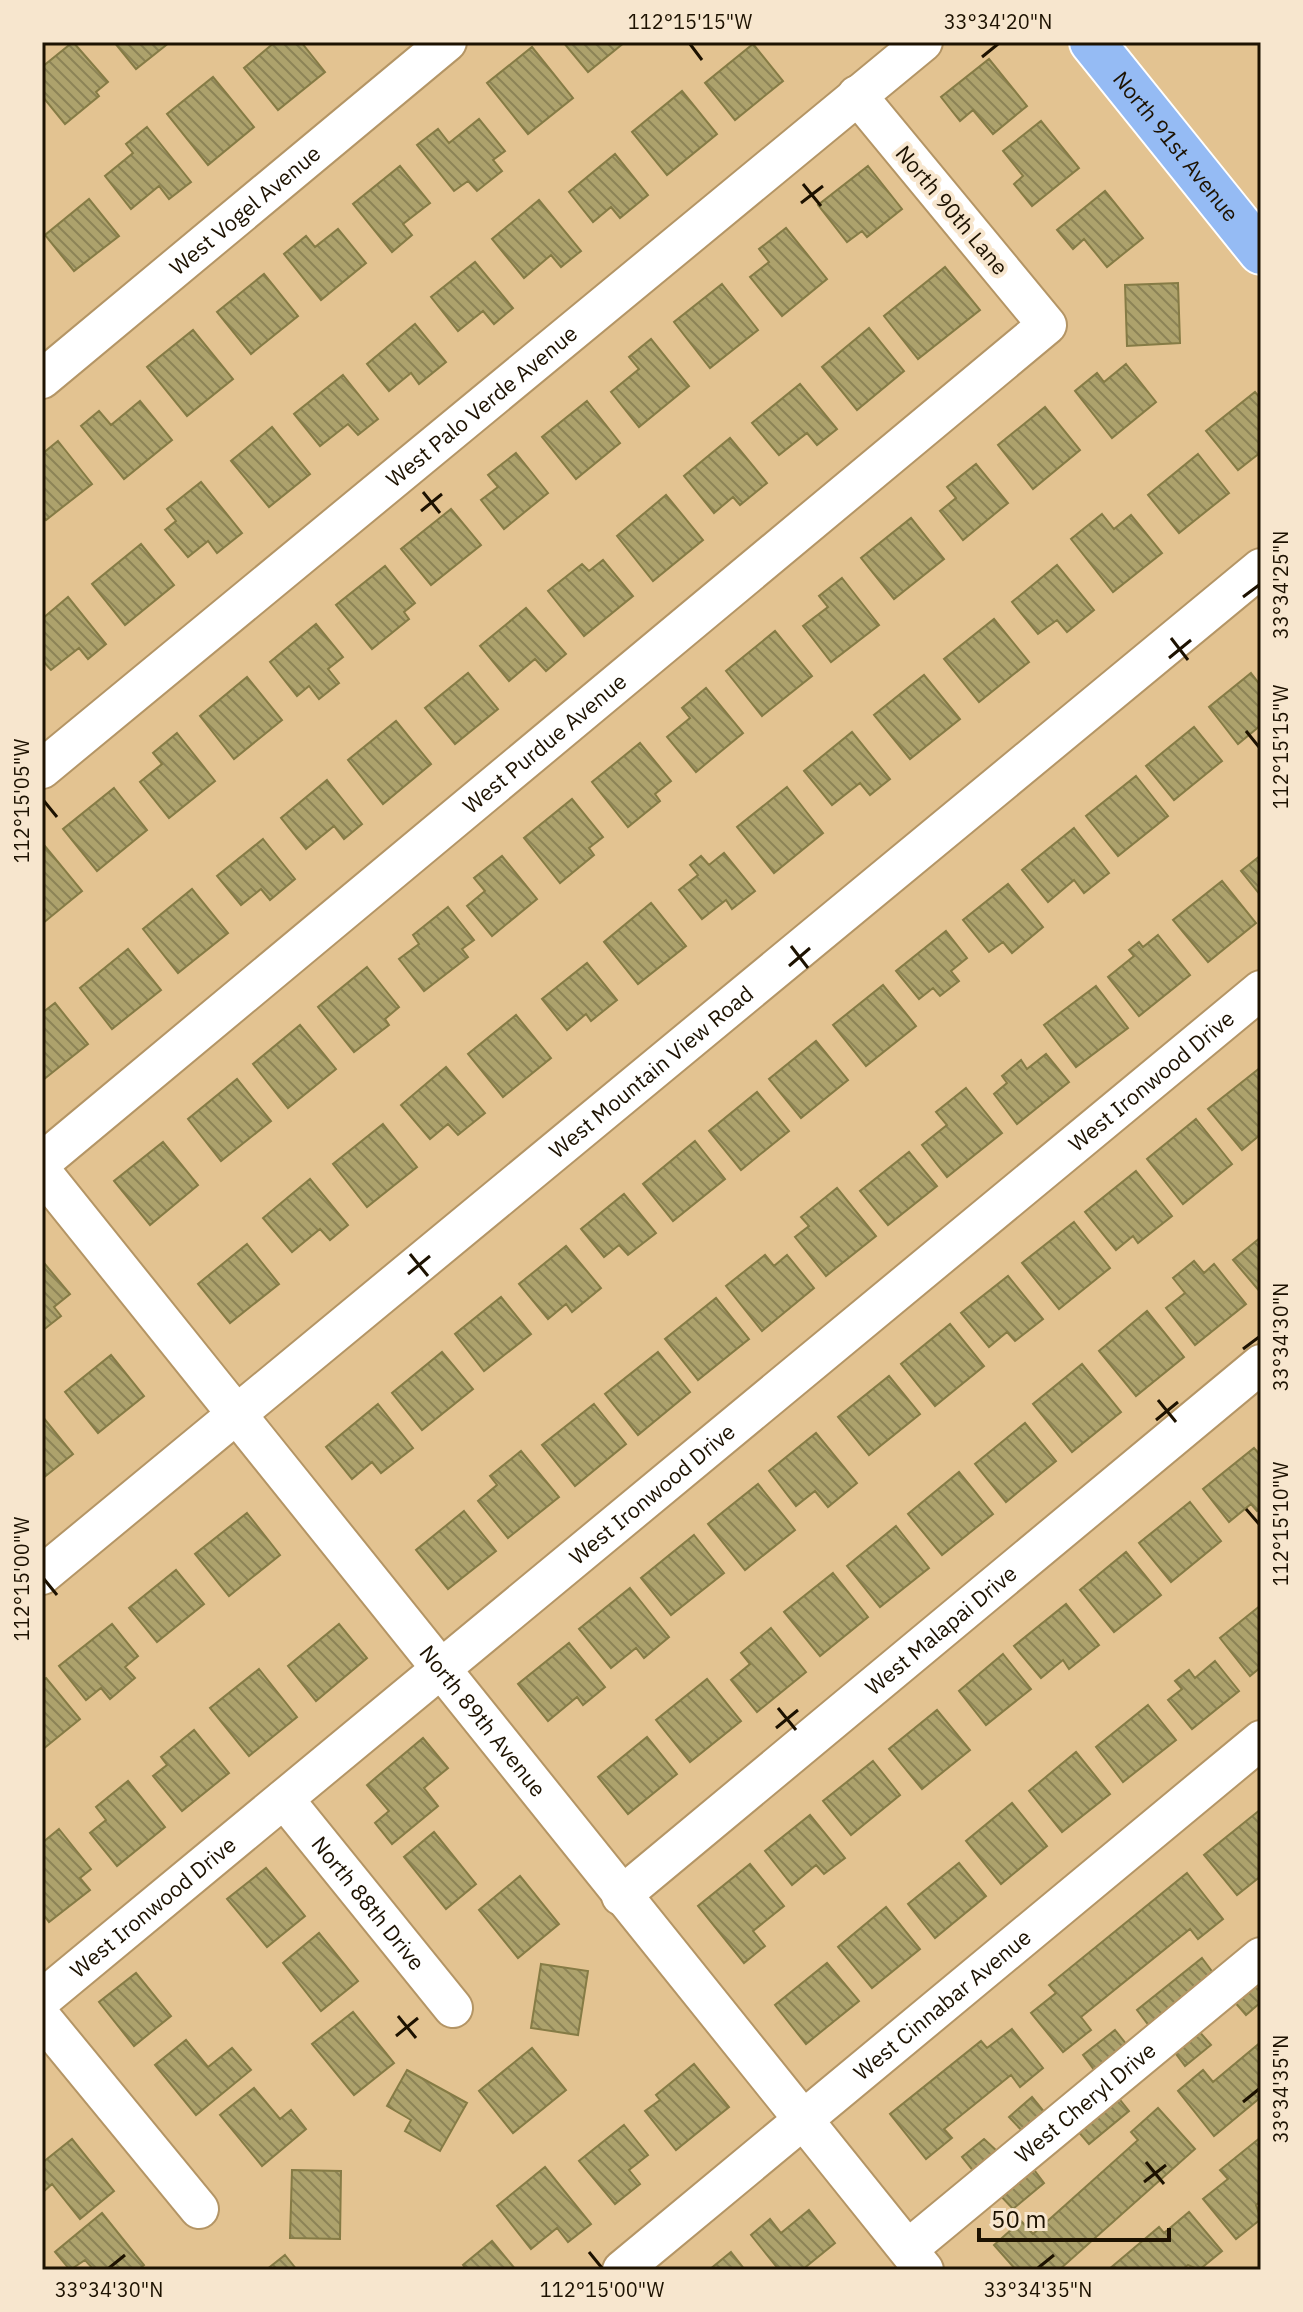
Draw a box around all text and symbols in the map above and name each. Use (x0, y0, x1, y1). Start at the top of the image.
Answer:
text: 112°15'15"W (628, 8, 753, 35)
text: 33°34'20"N (944, 8, 1052, 35)
street label: North 91st Avenue (1107, 65, 1246, 227)
street label: West Vogel Avenue (163, 138, 326, 281)
street label: North 90th Lane (890, 139, 1015, 281)
street label: West Palo Verde Avenue (380, 318, 583, 493)
text: 33°34'25"N (1267, 531, 1294, 639)
street label: West Purdue Avenue (456, 666, 632, 820)
text: 112°15'15"W (1267, 684, 1294, 809)
text: 112°15'05"W (8, 738, 35, 863)
street label: West Mountain View Road (543, 979, 759, 1164)
street label: West Ironwood Drive (1062, 1003, 1240, 1158)
text: 33°34'30"N (1267, 1283, 1294, 1391)
street label: West Ironwood Drive (563, 1416, 741, 1571)
text: 112°15'10"W (1267, 1461, 1294, 1586)
text: 112°15'00"W (8, 1516, 35, 1641)
street label: West Malapai Drive (859, 1558, 1022, 1701)
street label: North 89th Avenue (413, 1639, 553, 1802)
street label: West Ironwood Drive (64, 1830, 242, 1984)
street label: North 88th Drive (306, 1830, 432, 1976)
street label: West Cinnabar Avenue (847, 1922, 1037, 2086)
street label: West Cheryl Drive (1008, 2035, 1161, 2169)
text: 33°34'35"N (1267, 2035, 1294, 2143)
scale bar (979, 2192, 1169, 2242)
text: 50 m (991, 2203, 1046, 2235)
text: 33°34'30"N (55, 2276, 163, 2303)
text: 112°15'00"W (540, 2276, 665, 2303)
text: 33°34'35"N (984, 2276, 1092, 2303)

